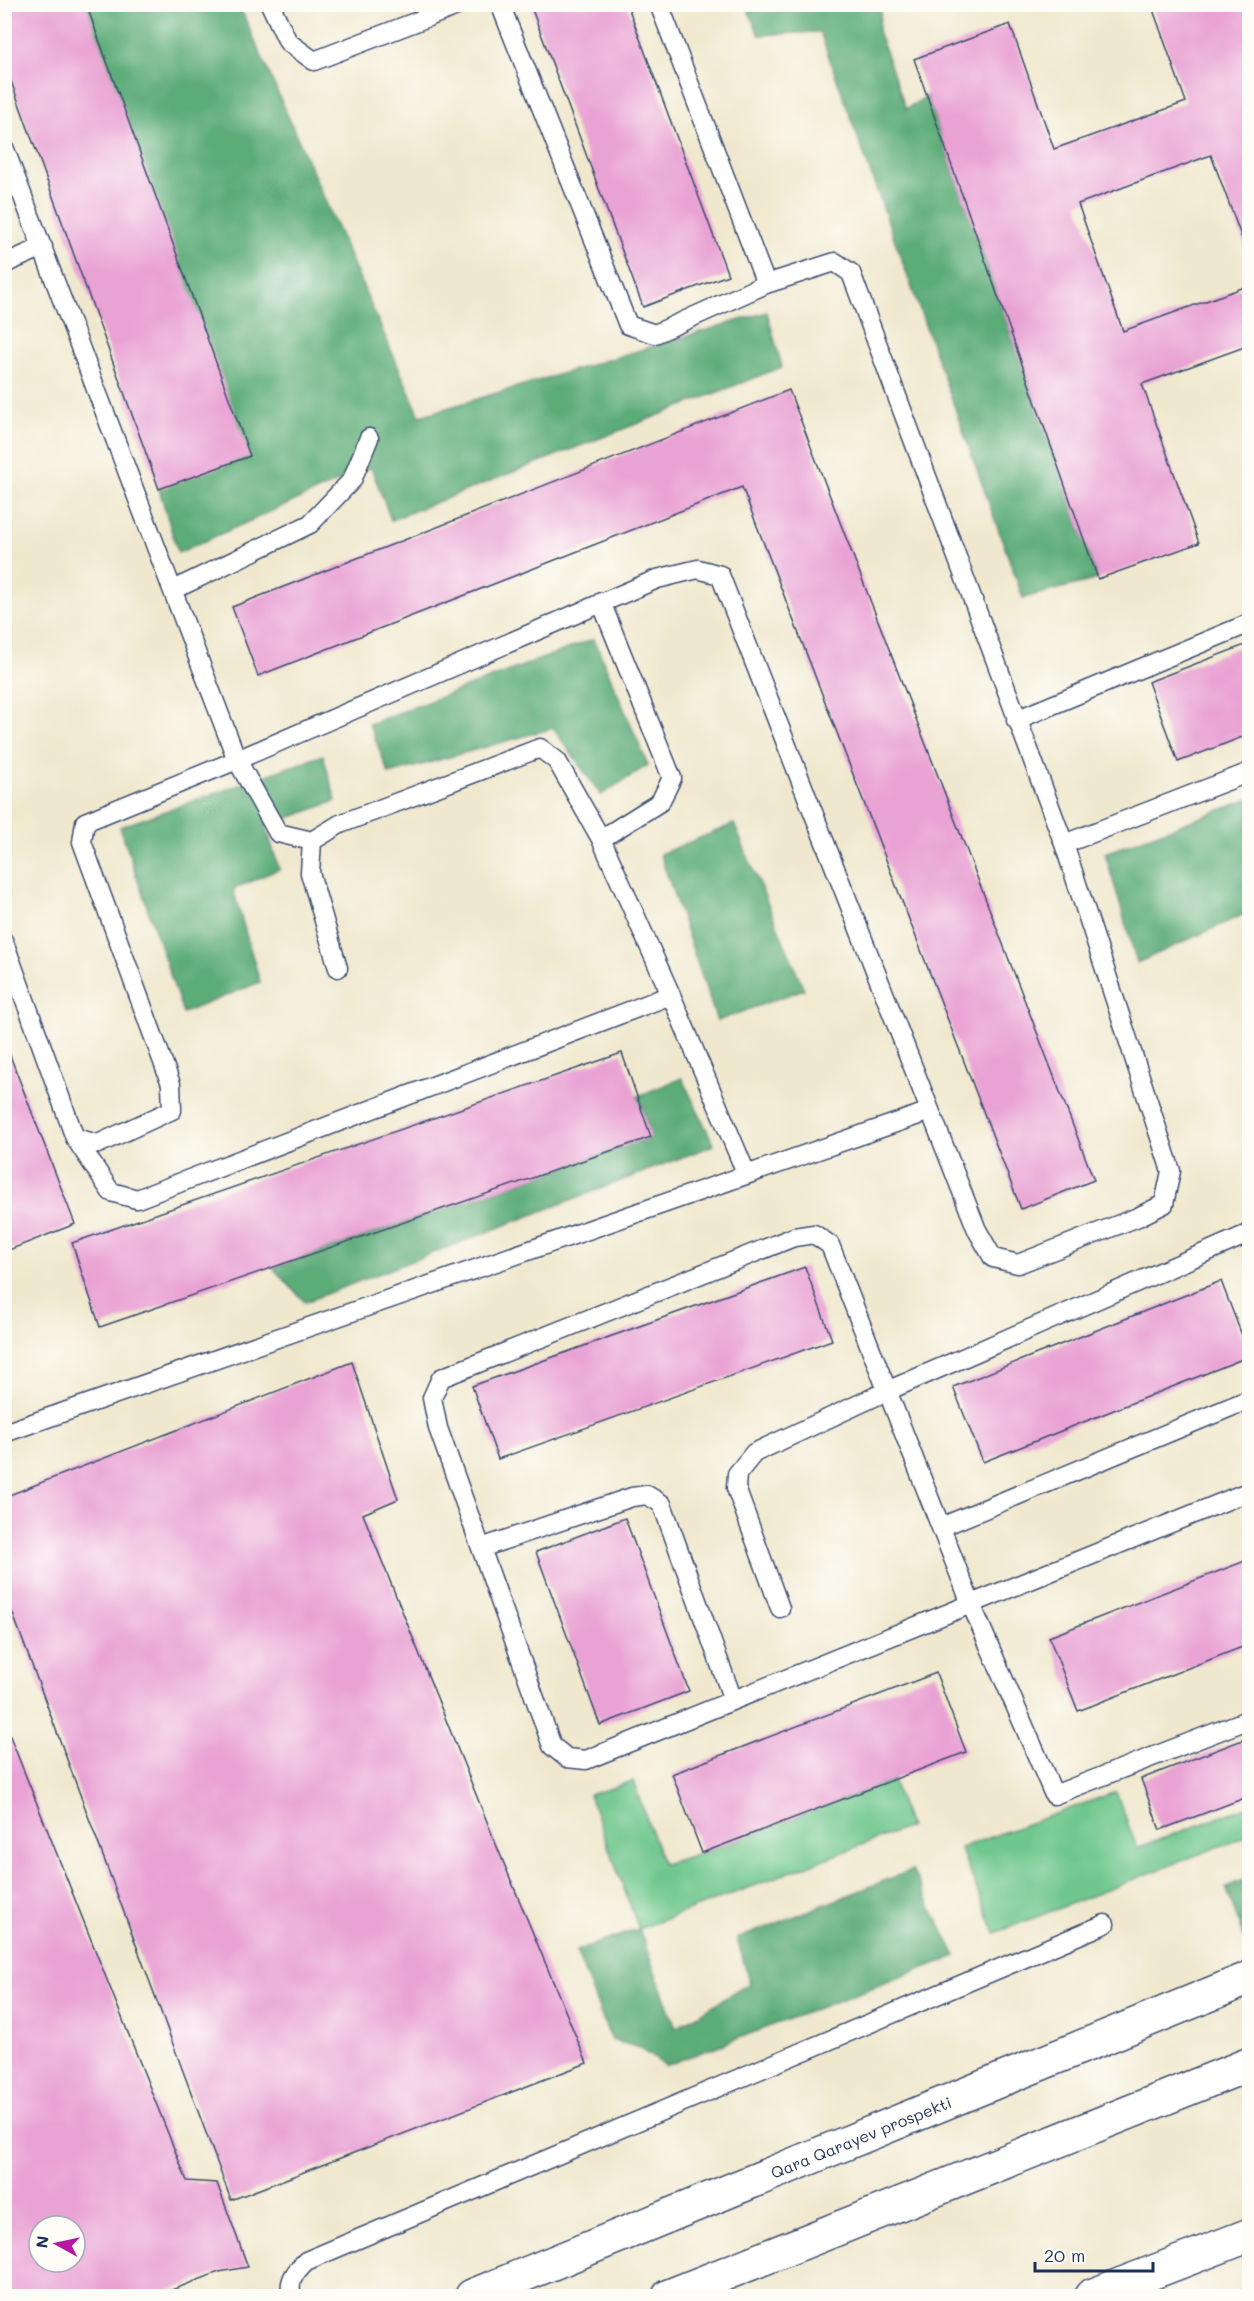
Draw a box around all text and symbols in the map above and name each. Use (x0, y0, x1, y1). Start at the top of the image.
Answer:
street label: Qara Qarayev prospekti (767, 2091, 955, 2183)
north arrow (27, 2214, 87, 2274)
text: N (30, 2234, 53, 2249)
scale bar (1035, 2235, 1154, 2273)
text: 20 m (1044, 2243, 1085, 2267)

